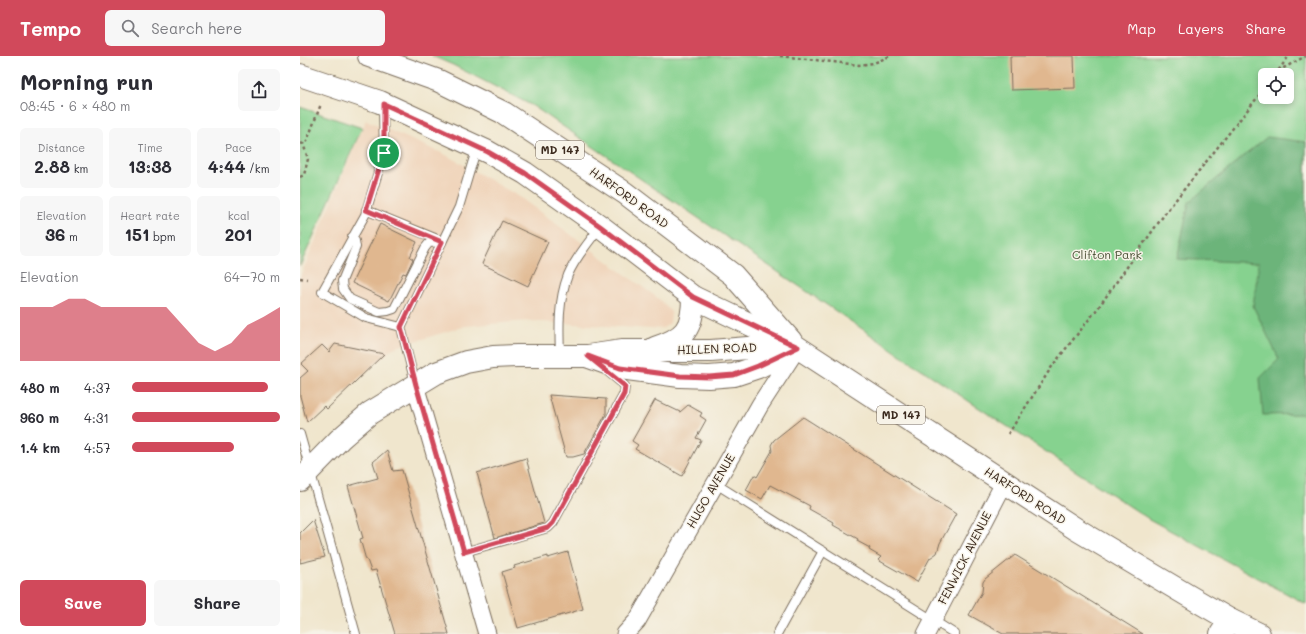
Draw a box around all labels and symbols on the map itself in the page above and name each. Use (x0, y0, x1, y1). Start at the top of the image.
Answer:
pin (367, 136, 401, 170)
road number: MD 147 (536, 141, 584, 159)
street label: HARFORD ROAD (587, 163, 672, 231)
park label: Clifton Park (1072, 246, 1142, 262)
street label: HILLEN ROAD (677, 339, 757, 357)
road number: MD 147 (877, 406, 925, 424)
street label: HUGO AVENUE (682, 450, 738, 531)
street label: HARFORD ROAD (982, 463, 1069, 528)
street label: FENWICK AVENUE (934, 508, 995, 607)

